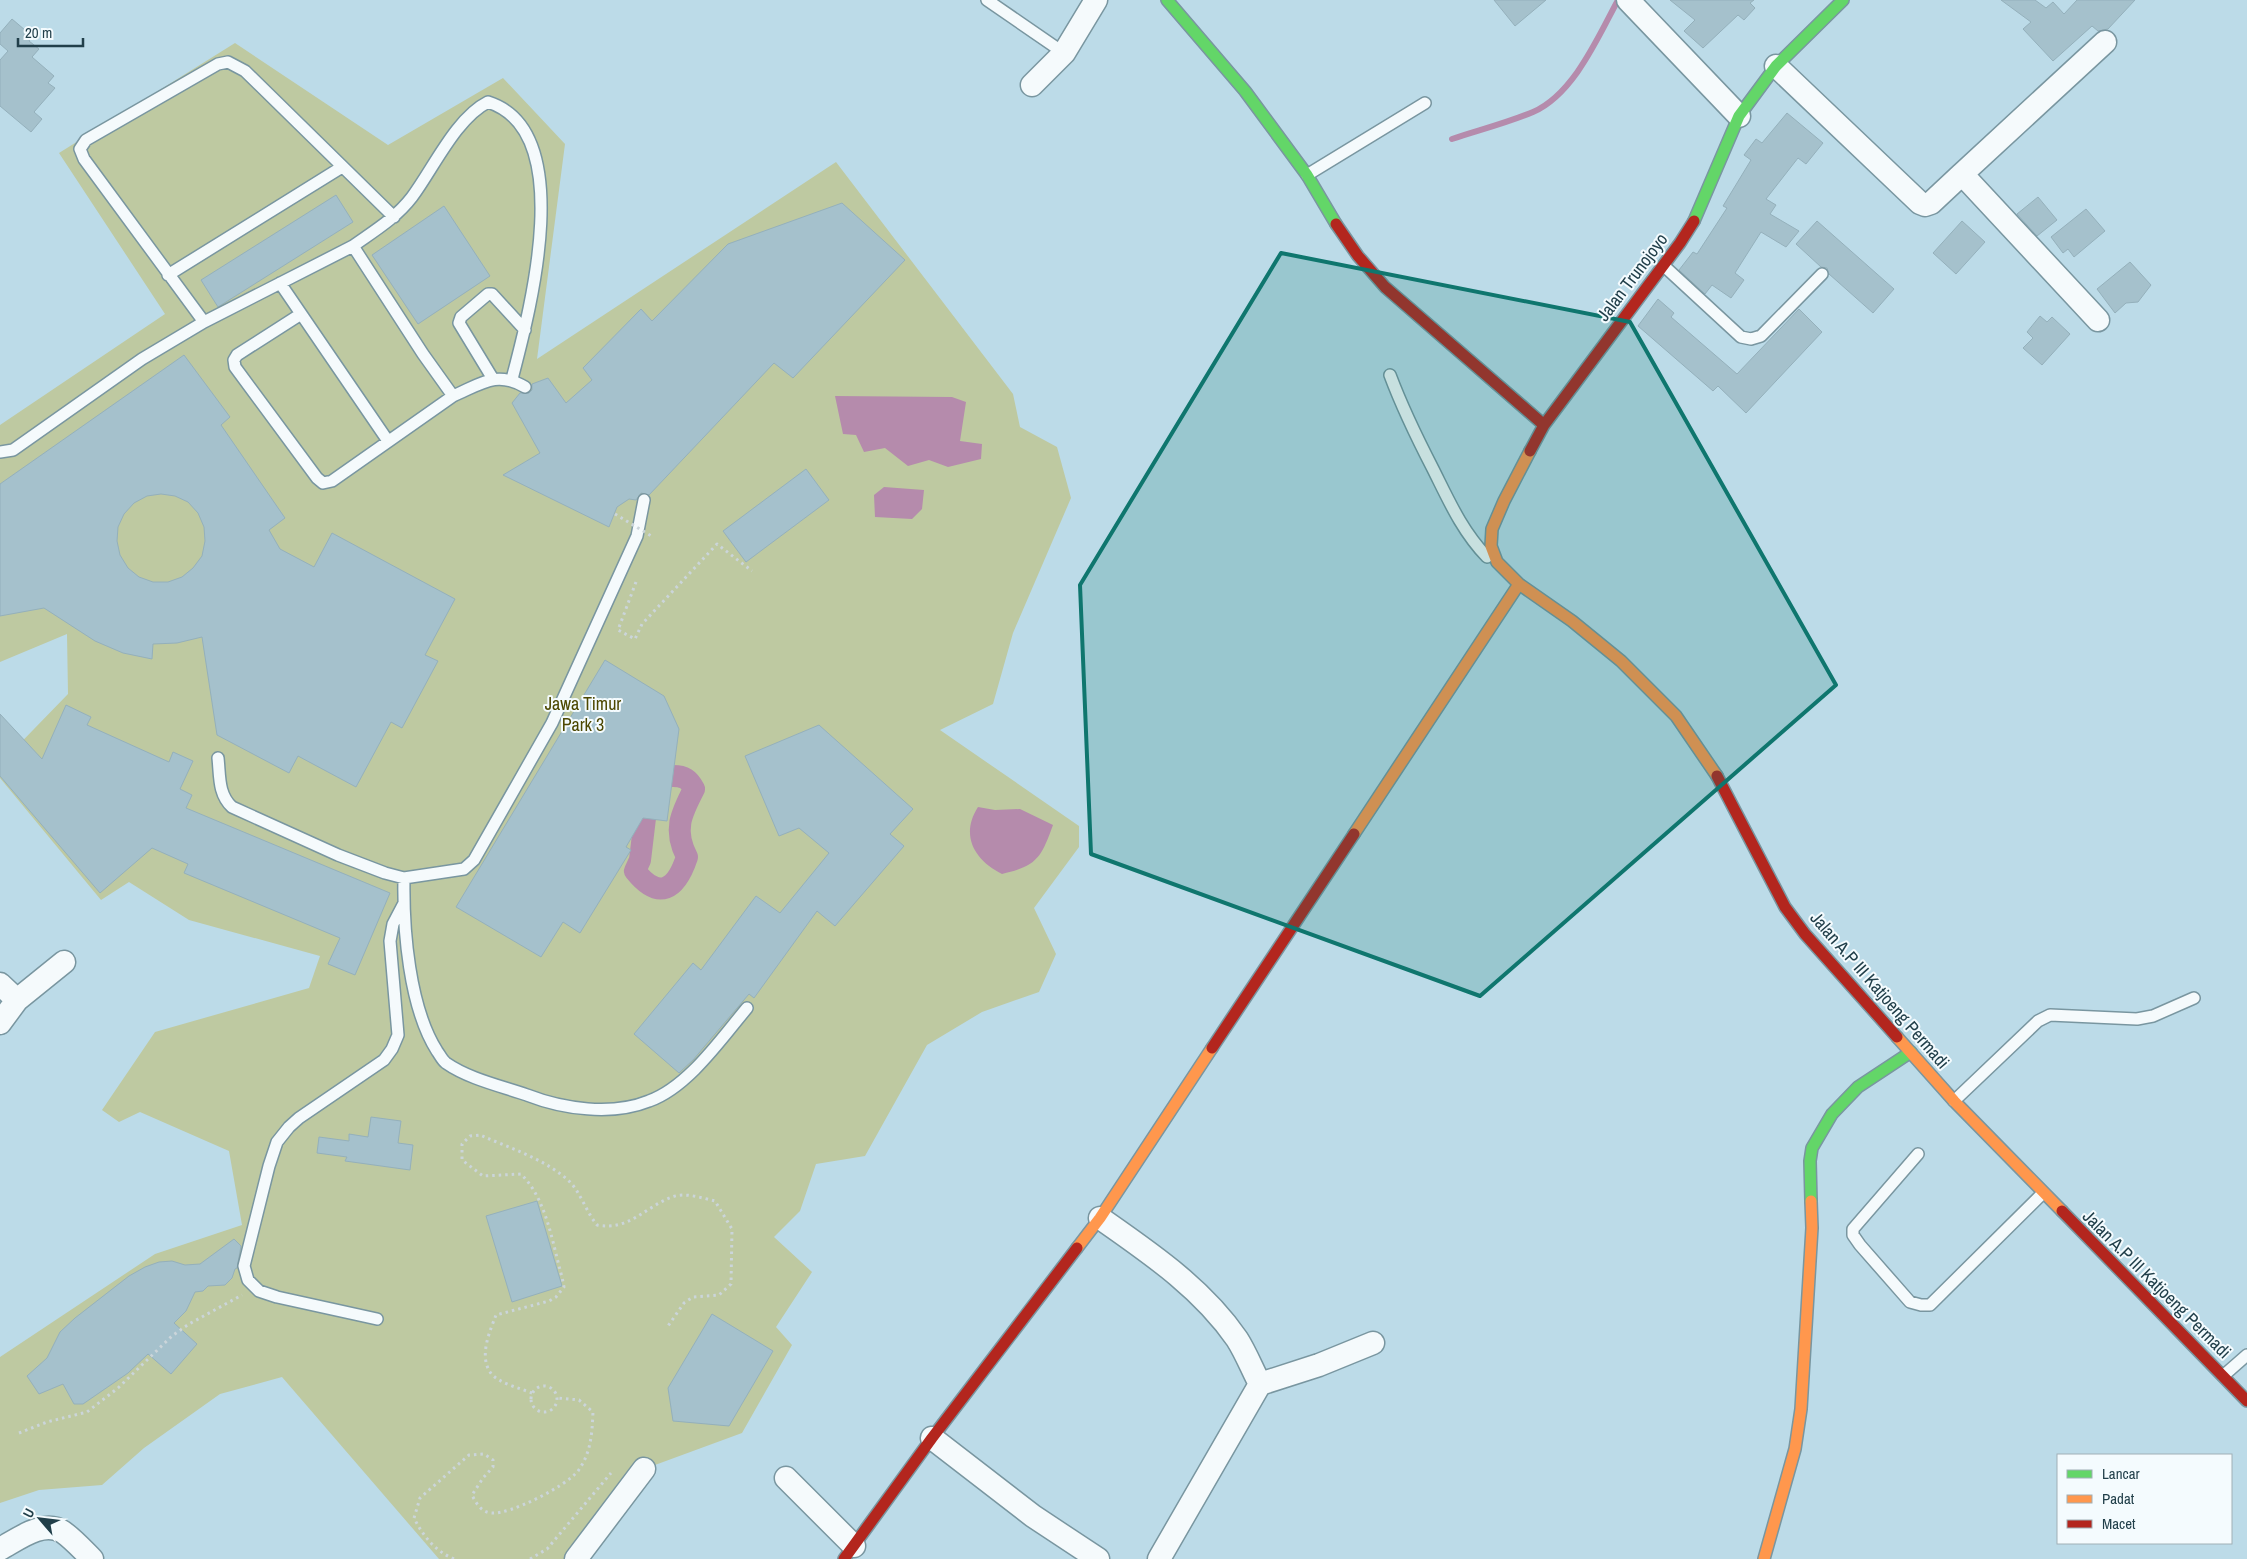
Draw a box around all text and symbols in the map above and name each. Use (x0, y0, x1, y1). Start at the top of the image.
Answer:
scale bar (18, 15, 82, 47)
text: 20 m (25, 22, 52, 43)
street label: Jalan Trunojoyo (1591, 228, 1673, 326)
park label: Jawa Timur Park 3 (545, 691, 621, 737)
street label: Jalan A.P III Katjoeng Permadi (1805, 906, 1955, 1074)
street label: Jalan A.P III Katjoeng Permadi (2077, 1204, 2237, 1364)
legend (2057, 1454, 2232, 1544)
text: Lancar (2102, 1463, 2140, 1484)
text: Padat (2102, 1488, 2135, 1509)
north arrow (15, 1494, 65, 1544)
text: U (19, 1505, 38, 1521)
text: Macet (2102, 1513, 2136, 1534)

